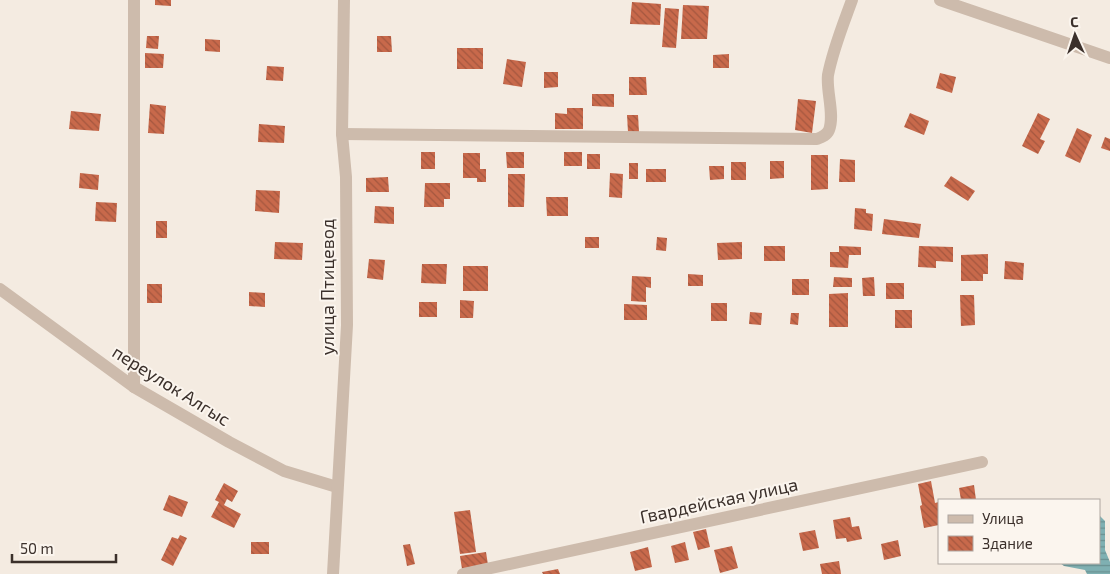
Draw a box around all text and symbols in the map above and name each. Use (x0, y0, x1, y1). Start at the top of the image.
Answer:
north arrow (1050, 10, 1100, 60)
text: С (1070, 13, 1079, 30)
street label: улица Птицевод (316, 219, 338, 355)
street label: переулок Алгыс (109, 340, 235, 430)
street label: Гвардейская улица (638, 473, 800, 528)
legend (938, 499, 1100, 564)
text: Улица (982, 509, 1024, 527)
scale bar (12, 532, 116, 564)
text: Здание (982, 534, 1033, 552)
text: 50 m (20, 539, 54, 557)

